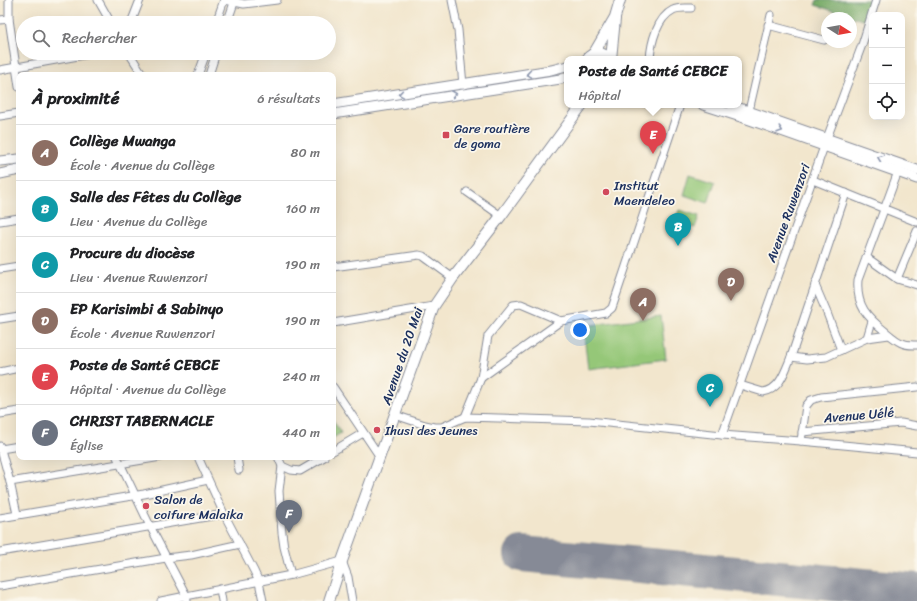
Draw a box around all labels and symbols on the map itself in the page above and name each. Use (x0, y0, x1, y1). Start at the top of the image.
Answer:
north arrow (821, 12, 857, 48)
one-way arrow (526, 69, 532, 78)
one-way arrow (397, 89, 404, 98)
one-way arrow (451, 90, 458, 99)
place label: Gare routière de goma (454, 117, 530, 155)
pin: E (640, 121, 666, 154)
one-way arrow (776, 125, 783, 134)
marker: Gare routière de goma (441, 130, 451, 140)
one-way arrow (877, 154, 884, 162)
street label: Avenue Ruwenzori (759, 160, 817, 267)
place label: Institut Maendeleo (613, 174, 675, 212)
marker: Institut Maendeleo (601, 187, 611, 197)
pin: B (665, 213, 691, 246)
pin: D (718, 268, 744, 301)
pin: A (630, 288, 656, 321)
street label: Avenue du 20 Mai (374, 304, 430, 409)
your location (570, 320, 590, 340)
pin: C (697, 374, 723, 407)
street label: Avenue Uélé (822, 400, 895, 430)
place label: Ihusi des Jeunes (384, 419, 478, 442)
marker: Ihusi des Jeunes (372, 425, 382, 435)
place label: Salon de coifure Malaika (154, 488, 244, 526)
pin: F (276, 500, 302, 533)
marker: Salon de coifure Malaika (141, 501, 151, 511)

